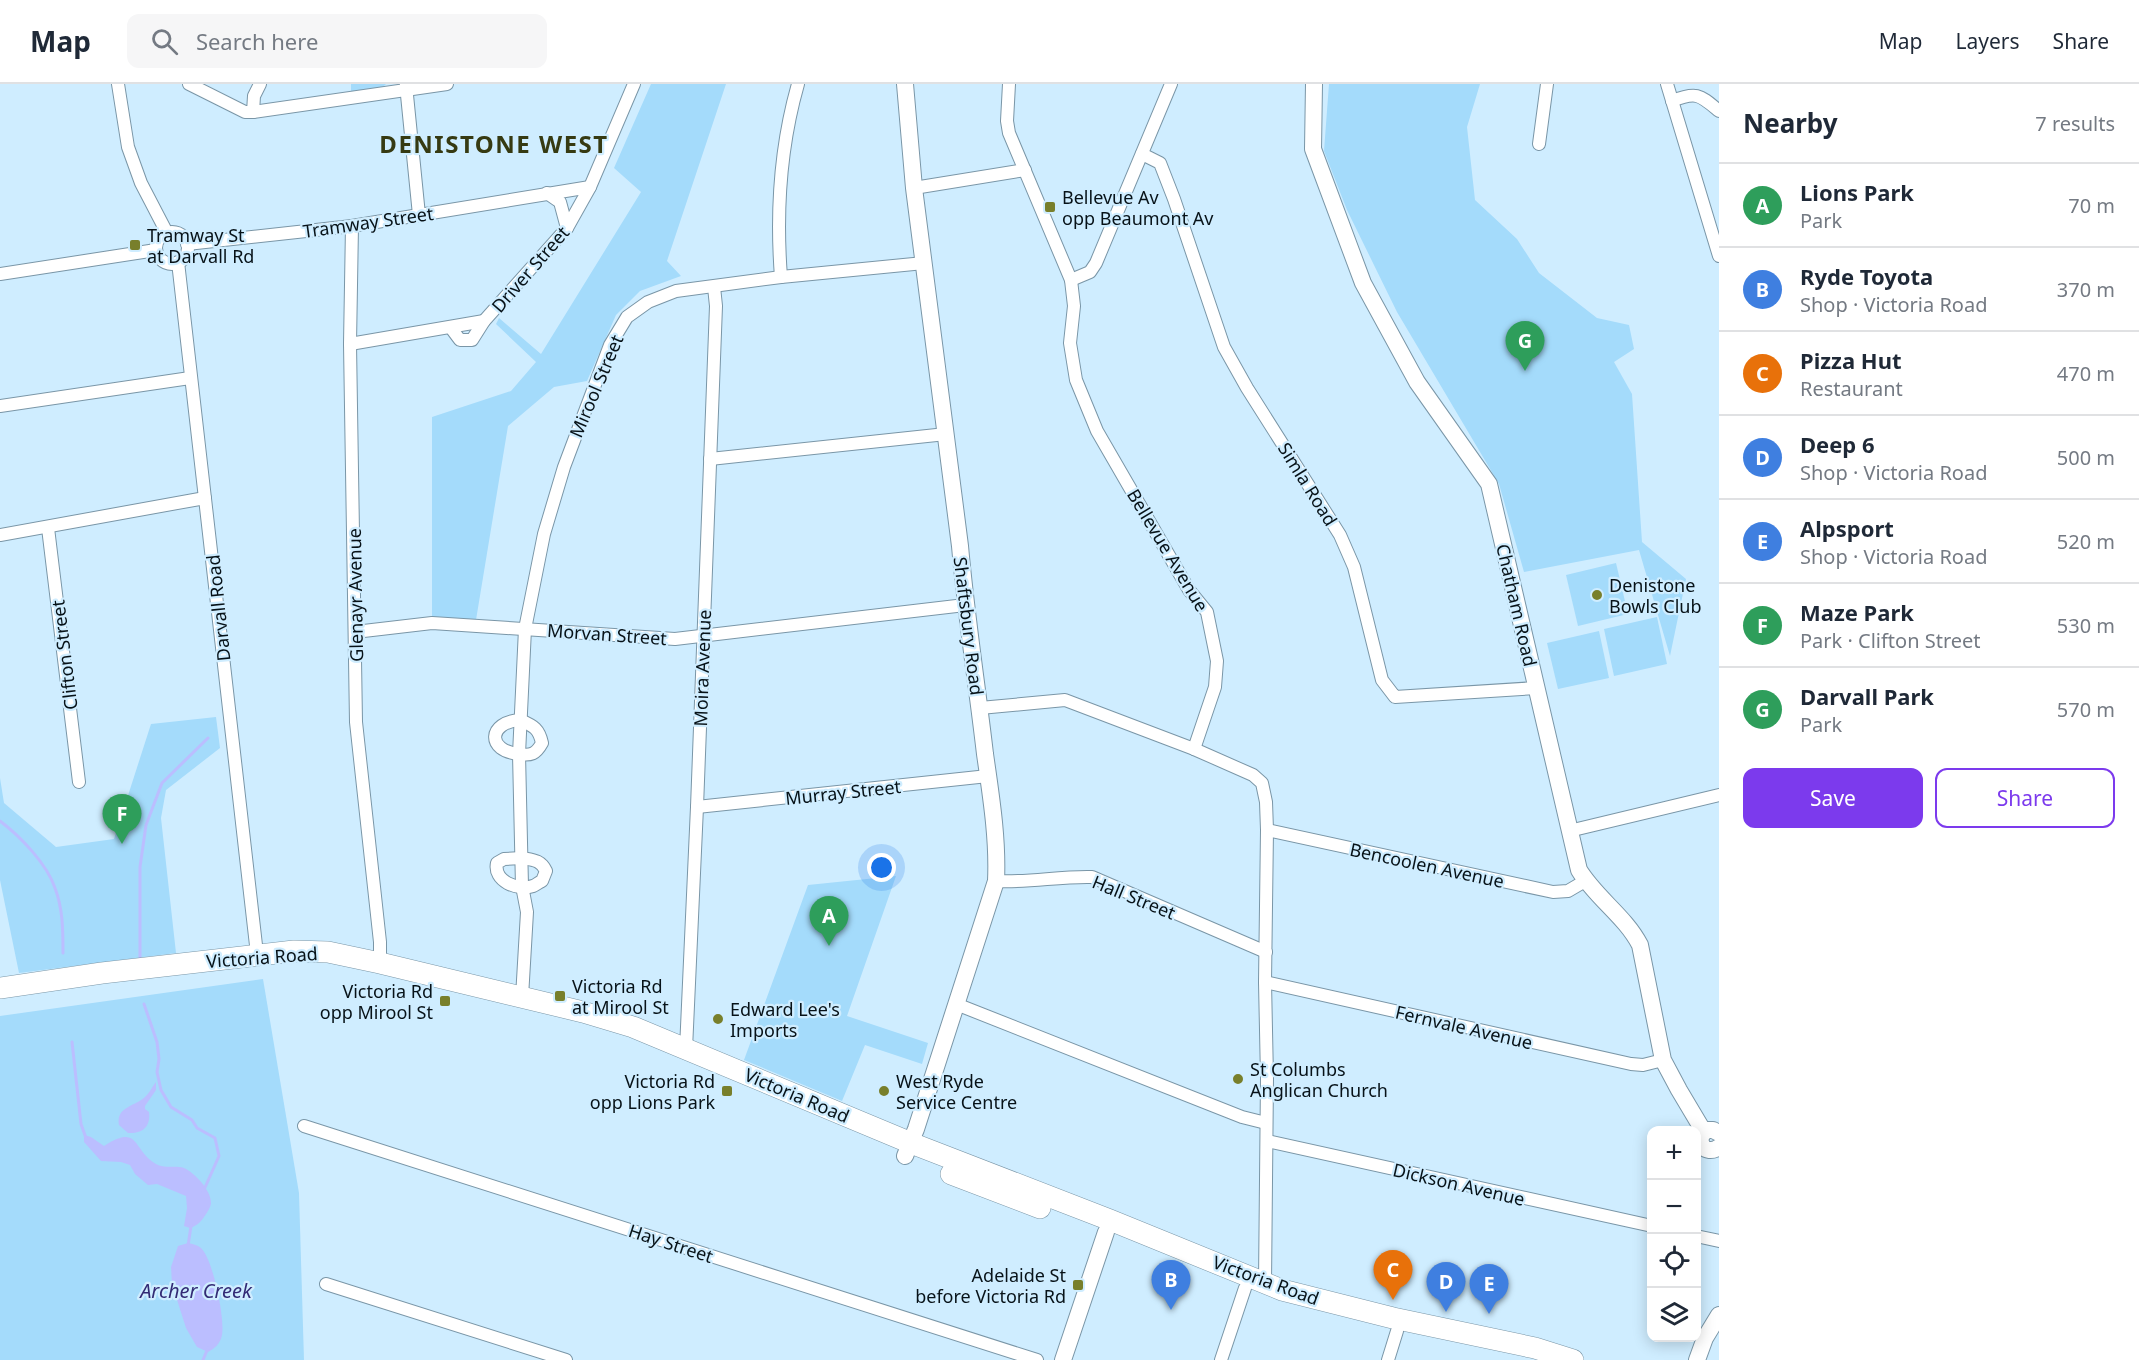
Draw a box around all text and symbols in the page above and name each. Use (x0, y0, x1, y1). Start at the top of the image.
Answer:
search box (127, 14, 547, 68)
text: Map (30, 22, 91, 60)
icon: search (148, 25, 181, 58)
text: Search here (196, 26, 318, 56)
text: Map (1879, 27, 1923, 55)
text: Layers (1956, 27, 2020, 55)
text: Share (2053, 27, 2109, 55)
text: Nearby (1743, 105, 1838, 141)
text: 7 results (2035, 110, 2115, 137)
district label: DENISTONE WEST (379, 127, 609, 160)
text: Lions Park (1800, 177, 1914, 207)
place label: Bellevue Av opp Beaumont Av (1062, 185, 1214, 230)
text: A (1756, 192, 1769, 219)
text: 70 m (2068, 192, 2115, 219)
marker: Bellevue Av opp Beaumont Av (1043, 200, 1057, 214)
street label: Tramway Street (301, 201, 435, 243)
text: Park (1800, 207, 1842, 234)
street label: Driver Street (486, 220, 574, 317)
place label: Tramway St at Darvall Rd (147, 223, 254, 268)
marker: Tramway St at Darvall Rd (128, 238, 142, 252)
text: Ryde Toyota (1800, 261, 1933, 291)
text: B (1756, 276, 1769, 303)
text: 370 m (2057, 276, 2115, 303)
text: Shop · Victoria Road (1800, 291, 1987, 318)
pin: G (1506, 322, 1544, 371)
street label: Mirool Street (564, 330, 629, 441)
text: Pizza Hut (1800, 345, 1902, 375)
text: C (1756, 360, 1769, 387)
text: 470 m (2057, 360, 2115, 387)
text: Restaurant (1800, 375, 1903, 402)
text: Deep 6 (1800, 429, 1875, 459)
street label: Simla Road (1273, 438, 1343, 530)
text: D (1755, 444, 1770, 471)
text: 500 m (2057, 444, 2115, 471)
text: Shop · Victoria Road (1800, 459, 1987, 486)
street label: Bellevue Avenue (1122, 484, 1214, 616)
text: Alpsport (1800, 513, 1894, 543)
street label: Glenayr Avenue (342, 528, 368, 662)
text: E (1757, 528, 1768, 555)
text: 520 m (2057, 528, 2115, 555)
street label: Chatham Road (1491, 541, 1543, 669)
text: Shop · Victoria Road (1800, 543, 1987, 570)
street label: Darvall Road (200, 553, 236, 663)
street label: Shaftsbury Road (949, 555, 989, 697)
place label: Denistone Bowls Club (1609, 573, 1702, 618)
marker: Denistone Bowls Club (1590, 588, 1604, 602)
text: Maze Park (1800, 597, 1914, 627)
street label: Clifton Street (45, 598, 83, 711)
street label: Moira Avenue (688, 609, 716, 727)
text: F (1757, 612, 1768, 639)
text: 530 m (2057, 612, 2115, 639)
street label: Morvan Street (546, 618, 668, 650)
text: Park · Clifton Street (1800, 627, 1981, 654)
text: Darvall Park (1800, 681, 1934, 711)
text: G (1755, 696, 1770, 723)
text: 570 m (2057, 696, 2115, 723)
text: Park (1800, 711, 1842, 738)
button: Save (1743, 768, 1923, 828)
button: Share (1935, 768, 2115, 828)
street label: Murray Street (784, 774, 903, 810)
pin: F (102, 794, 142, 844)
street label: Bencoolen Avenue (1348, 837, 1506, 893)
your location (867, 853, 896, 882)
street label: Hall Street (1089, 869, 1180, 925)
pin: A (810, 896, 848, 946)
street label: Victoria Road (206, 941, 318, 973)
place label: Victoria Rd at Mirool St (572, 974, 669, 1019)
place label: Victoria Rd opp Mirool St (320, 979, 433, 1024)
marker: Victoria Rd at Mirool St (553, 989, 567, 1003)
marker: Victoria Rd opp Mirool St (438, 994, 452, 1008)
place label: Edward Lee's Imports (730, 997, 840, 1042)
street label: Fernvale Avenue (1393, 1000, 1535, 1054)
marker: Edward Lee's Imports (711, 1012, 725, 1026)
place label: St Columbs Anglican Church (1250, 1057, 1388, 1102)
street label: Victoria Road (741, 1062, 853, 1128)
place label: Victoria Rd opp Lions Park (590, 1069, 715, 1114)
place label: West Ryde Service Centre (896, 1069, 1017, 1114)
marker: St Columbs Anglican Church (1231, 1072, 1245, 1086)
marker: Victoria Rd opp Lions Park (720, 1084, 734, 1098)
marker: West Ryde Service Centre (877, 1084, 891, 1098)
map controls (1647, 1126, 1701, 1342)
button: + (1647, 1126, 1701, 1180)
street label: Dickson Avenue (1391, 1157, 1527, 1211)
button: − (1647, 1180, 1701, 1234)
street label: Hay Street (626, 1218, 717, 1268)
button: locate (1647, 1234, 1701, 1288)
street label: Victoria Road (1209, 1250, 1323, 1310)
pin: C (1374, 1250, 1412, 1300)
pin: B (1152, 1260, 1190, 1310)
pin: D (1426, 1262, 1466, 1312)
place label: Adelaide St before Victoria Rd (915, 1263, 1066, 1308)
pin: E (1470, 1264, 1508, 1314)
water label: Archer Creek (138, 1277, 253, 1304)
marker: Adelaide St before Victoria Rd (1071, 1278, 1085, 1292)
button: layers (1647, 1288, 1701, 1342)

